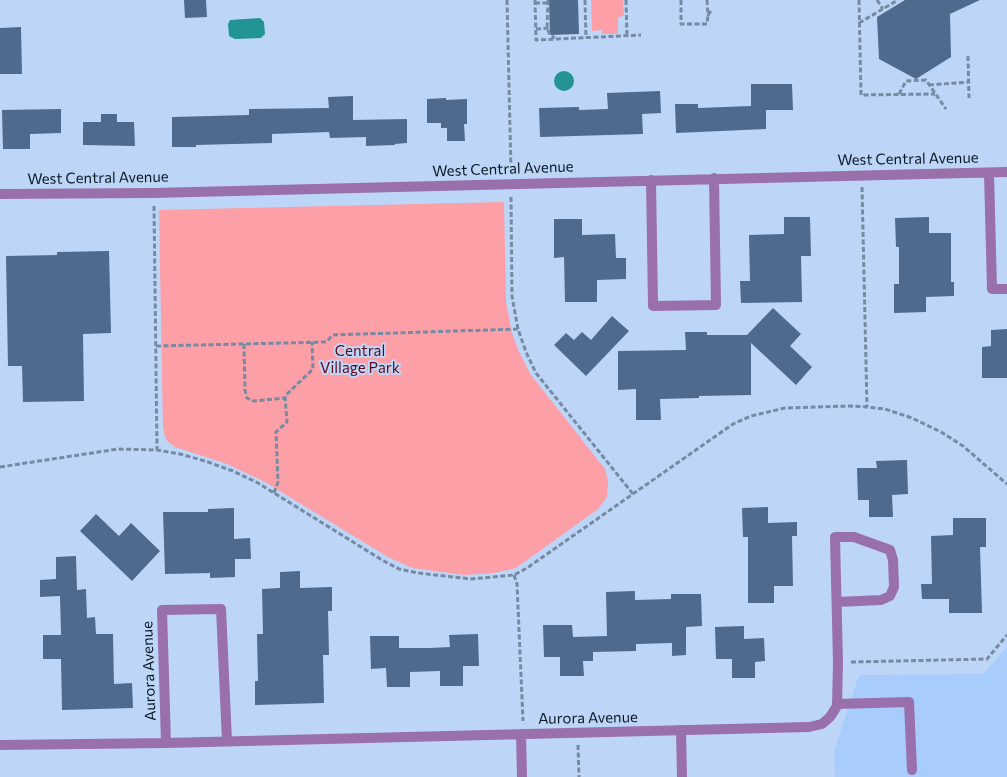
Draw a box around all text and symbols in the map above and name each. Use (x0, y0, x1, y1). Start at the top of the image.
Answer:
street label: West Central Avenue (837, 149, 979, 169)
street label: West Central Avenue (432, 158, 574, 180)
street label: West Central Avenue (27, 168, 169, 188)
park label: Central Village Park (320, 342, 400, 377)
street label: Aurora Avenue (138, 621, 160, 721)
street label: Aurora Avenue (538, 708, 638, 728)

